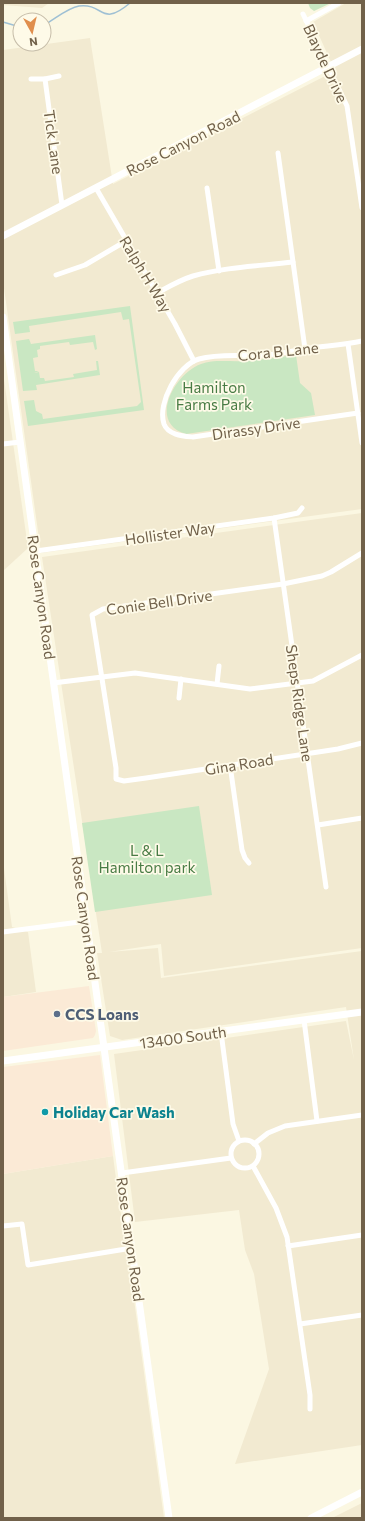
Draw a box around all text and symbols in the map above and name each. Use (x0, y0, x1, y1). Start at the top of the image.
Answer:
north arrow (12, 12, 52, 52)
street label: Blayde Drive (300, 21, 352, 105)
text: N (28, 35, 38, 49)
street label: Rose Canyon Road (123, 106, 243, 180)
street label: Tick Lane (41, 109, 67, 175)
street label: Ralph H Way (116, 232, 176, 316)
street label: Cora B Lane (237, 338, 319, 364)
park label: Hamilton Farms Park (176, 378, 252, 413)
street label: Dirassy Drive (211, 413, 301, 443)
street label: Hollister Way (124, 518, 217, 548)
street label: Rose Canyon Road (24, 534, 60, 660)
street label: Conie Bell Drive (105, 586, 213, 618)
street label: Sheps Ridge Lane (283, 643, 317, 763)
street label: Gina Road (203, 750, 275, 778)
park label: L & L Hamilton park (98, 841, 196, 876)
street label: Rose Canyon Road (68, 855, 104, 981)
place label: CCS Loans (65, 1005, 139, 1023)
marker: CCS Loans (52, 1009, 62, 1019)
street label: 13400 South (139, 1022, 227, 1052)
place label: Holiday Car Wash (53, 1103, 175, 1121)
marker: Holiday Car Wash (40, 1107, 50, 1117)
street label: Rose Canyon Road (113, 1176, 149, 1302)

